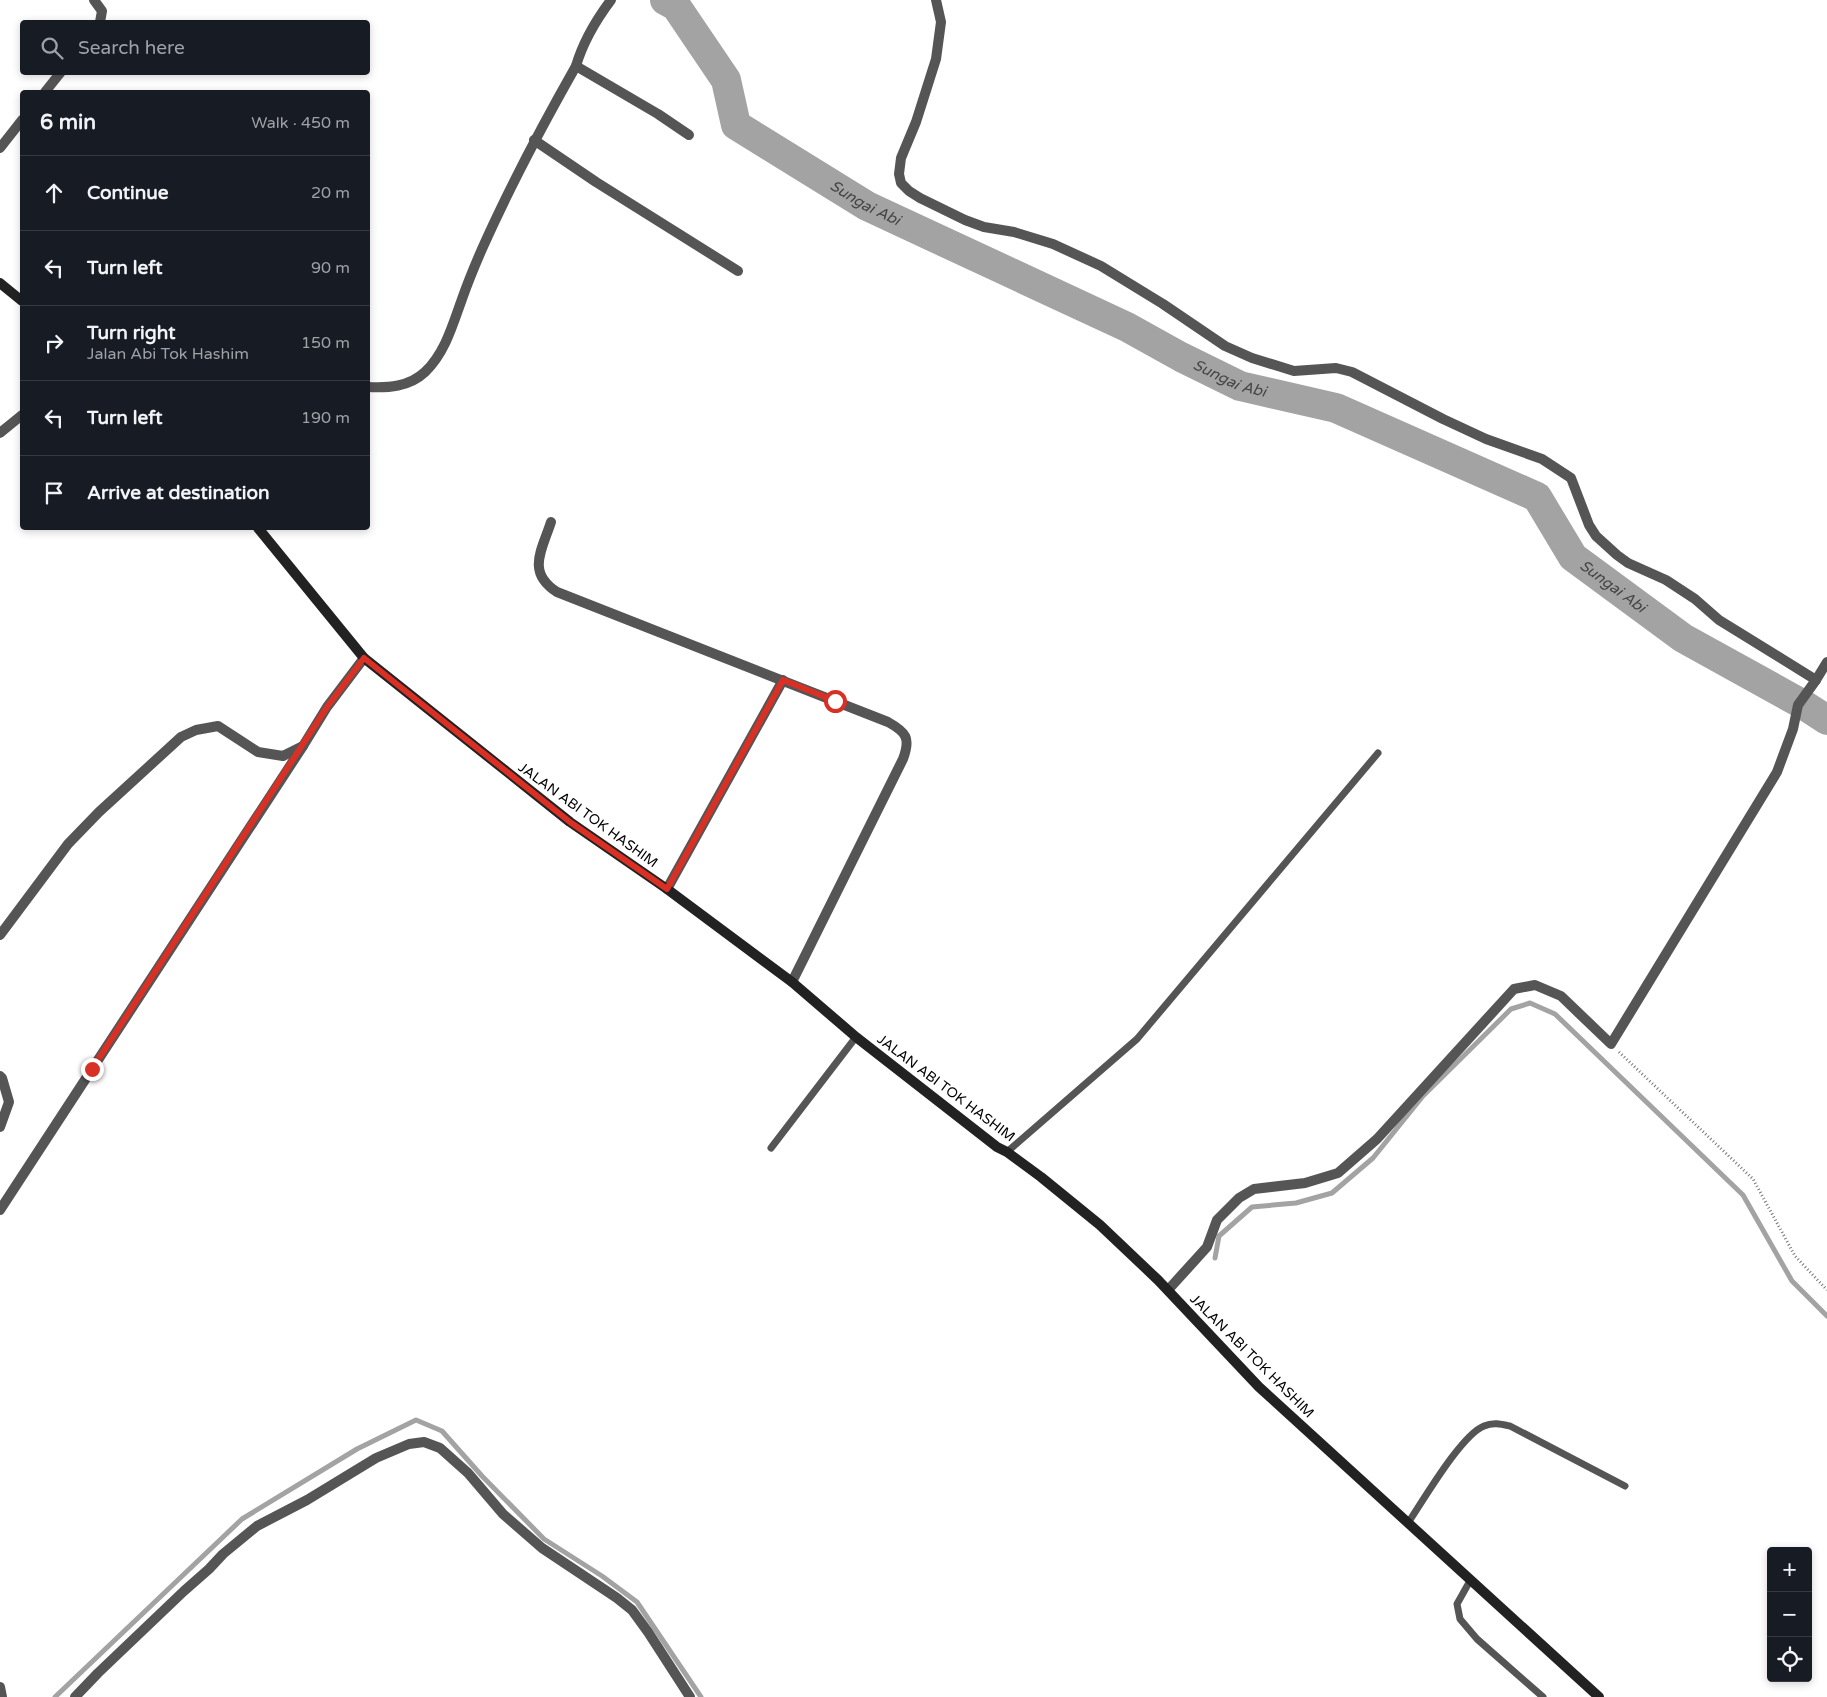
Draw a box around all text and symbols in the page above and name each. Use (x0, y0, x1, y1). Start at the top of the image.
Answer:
search box (20, 20, 370, 75)
icon: search (38, 34, 66, 62)
text: Search here (78, 37, 185, 59)
text: 6 min (40, 110, 96, 135)
text: Walk · 450 m (251, 113, 350, 133)
water label: Sungai Abi (827, 176, 905, 230)
icon: ahead (40, 179, 68, 207)
text: Continue (87, 182, 169, 204)
text: 20 m (311, 183, 350, 203)
icon: left (40, 254, 68, 282)
text: Turn left (87, 257, 163, 279)
text: 90 m (311, 258, 350, 278)
text: Turn right (87, 322, 175, 344)
icon: right (40, 329, 68, 357)
text: 150 m (301, 333, 350, 353)
text: Jalan Abi Tok Hashim (87, 344, 249, 364)
water label: Sungai Abi (1190, 355, 1270, 401)
icon: left (40, 404, 68, 432)
text: Turn left (87, 407, 163, 429)
text: 190 m (301, 408, 350, 428)
icon: arrive (40, 479, 68, 507)
text: Arrive at destination (87, 482, 270, 504)
water label: Sungai Abi (1576, 556, 1651, 618)
route start (824, 690, 847, 713)
street label: JALAN ABI TOK HASHIM (515, 759, 661, 871)
street label: JALAN ABI TOK HASHIM (874, 1031, 1018, 1145)
route end (81, 1058, 104, 1081)
street label: JALAN ABI TOK HASHIM (1187, 1291, 1317, 1421)
map controls (1767, 1547, 1812, 1682)
button: + (1767, 1547, 1812, 1592)
button: − (1767, 1592, 1812, 1637)
button: locate (1767, 1637, 1812, 1682)

